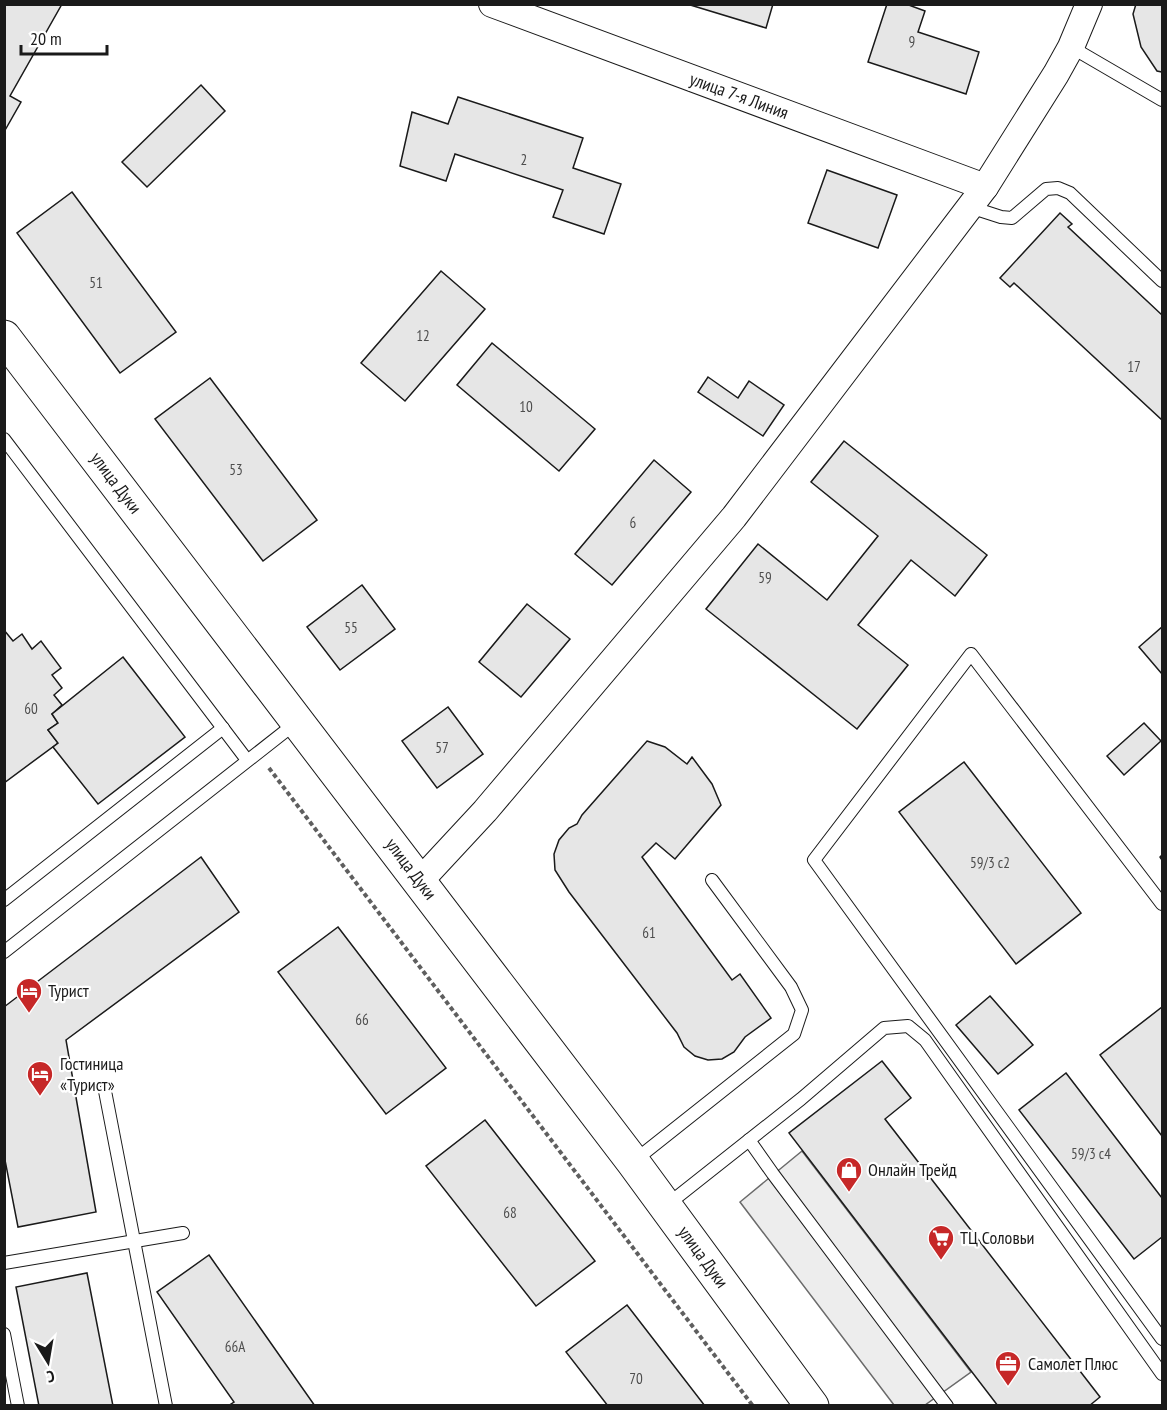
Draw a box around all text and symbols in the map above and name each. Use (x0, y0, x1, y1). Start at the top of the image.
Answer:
scale bar (21, 18, 106, 56)
text: 20 m (30, 27, 62, 50)
house number: 9 (909, 32, 915, 51)
street label: улица 7-я Линия (687, 67, 792, 124)
house number: 2 (521, 150, 527, 169)
house number: 51 (89, 273, 103, 292)
house number: 12 (416, 326, 430, 345)
house number: 17 (1127, 357, 1141, 376)
house number: 10 (519, 397, 533, 416)
street label: улица Дуки (86, 447, 147, 518)
house number: 53 (229, 460, 243, 479)
house number: 6 (630, 513, 637, 532)
house number: 59 (758, 568, 772, 587)
house number: 55 (344, 618, 358, 637)
house number: 60 (24, 699, 38, 718)
house number: 57 (435, 738, 449, 757)
street label: улица Дуки (381, 833, 442, 904)
house number: 59/3 с2 (970, 853, 1010, 872)
house number: 61 (642, 923, 656, 942)
hotel icon: Турист (14, 976, 44, 1014)
place label: Турист (48, 979, 89, 1002)
house number: 66 (355, 1010, 369, 1029)
place label: Гостиница «Турист» (60, 1052, 123, 1096)
hotel icon: Гостиница «Турист» (25, 1059, 55, 1097)
house number: 59/3 с4 (1071, 1144, 1111, 1163)
shop icon: Онлайн Трейд (834, 1155, 864, 1193)
place label: Онлайн Трейд (868, 1158, 957, 1181)
house number: 68 (503, 1203, 517, 1222)
street label: улица Дуки (673, 1221, 734, 1292)
supermarket icon: ТЦ Соловьи (926, 1223, 956, 1261)
place label: ТЦ Соловьи (960, 1226, 1034, 1249)
north arrow (18, 1332, 78, 1392)
house number: 66А (225, 1337, 246, 1356)
office icon: Самолет Плюс (993, 1349, 1023, 1387)
place label: Самолет Плюс (1028, 1352, 1119, 1375)
text: С (45, 1366, 56, 1387)
house number: 70 (629, 1369, 643, 1388)

